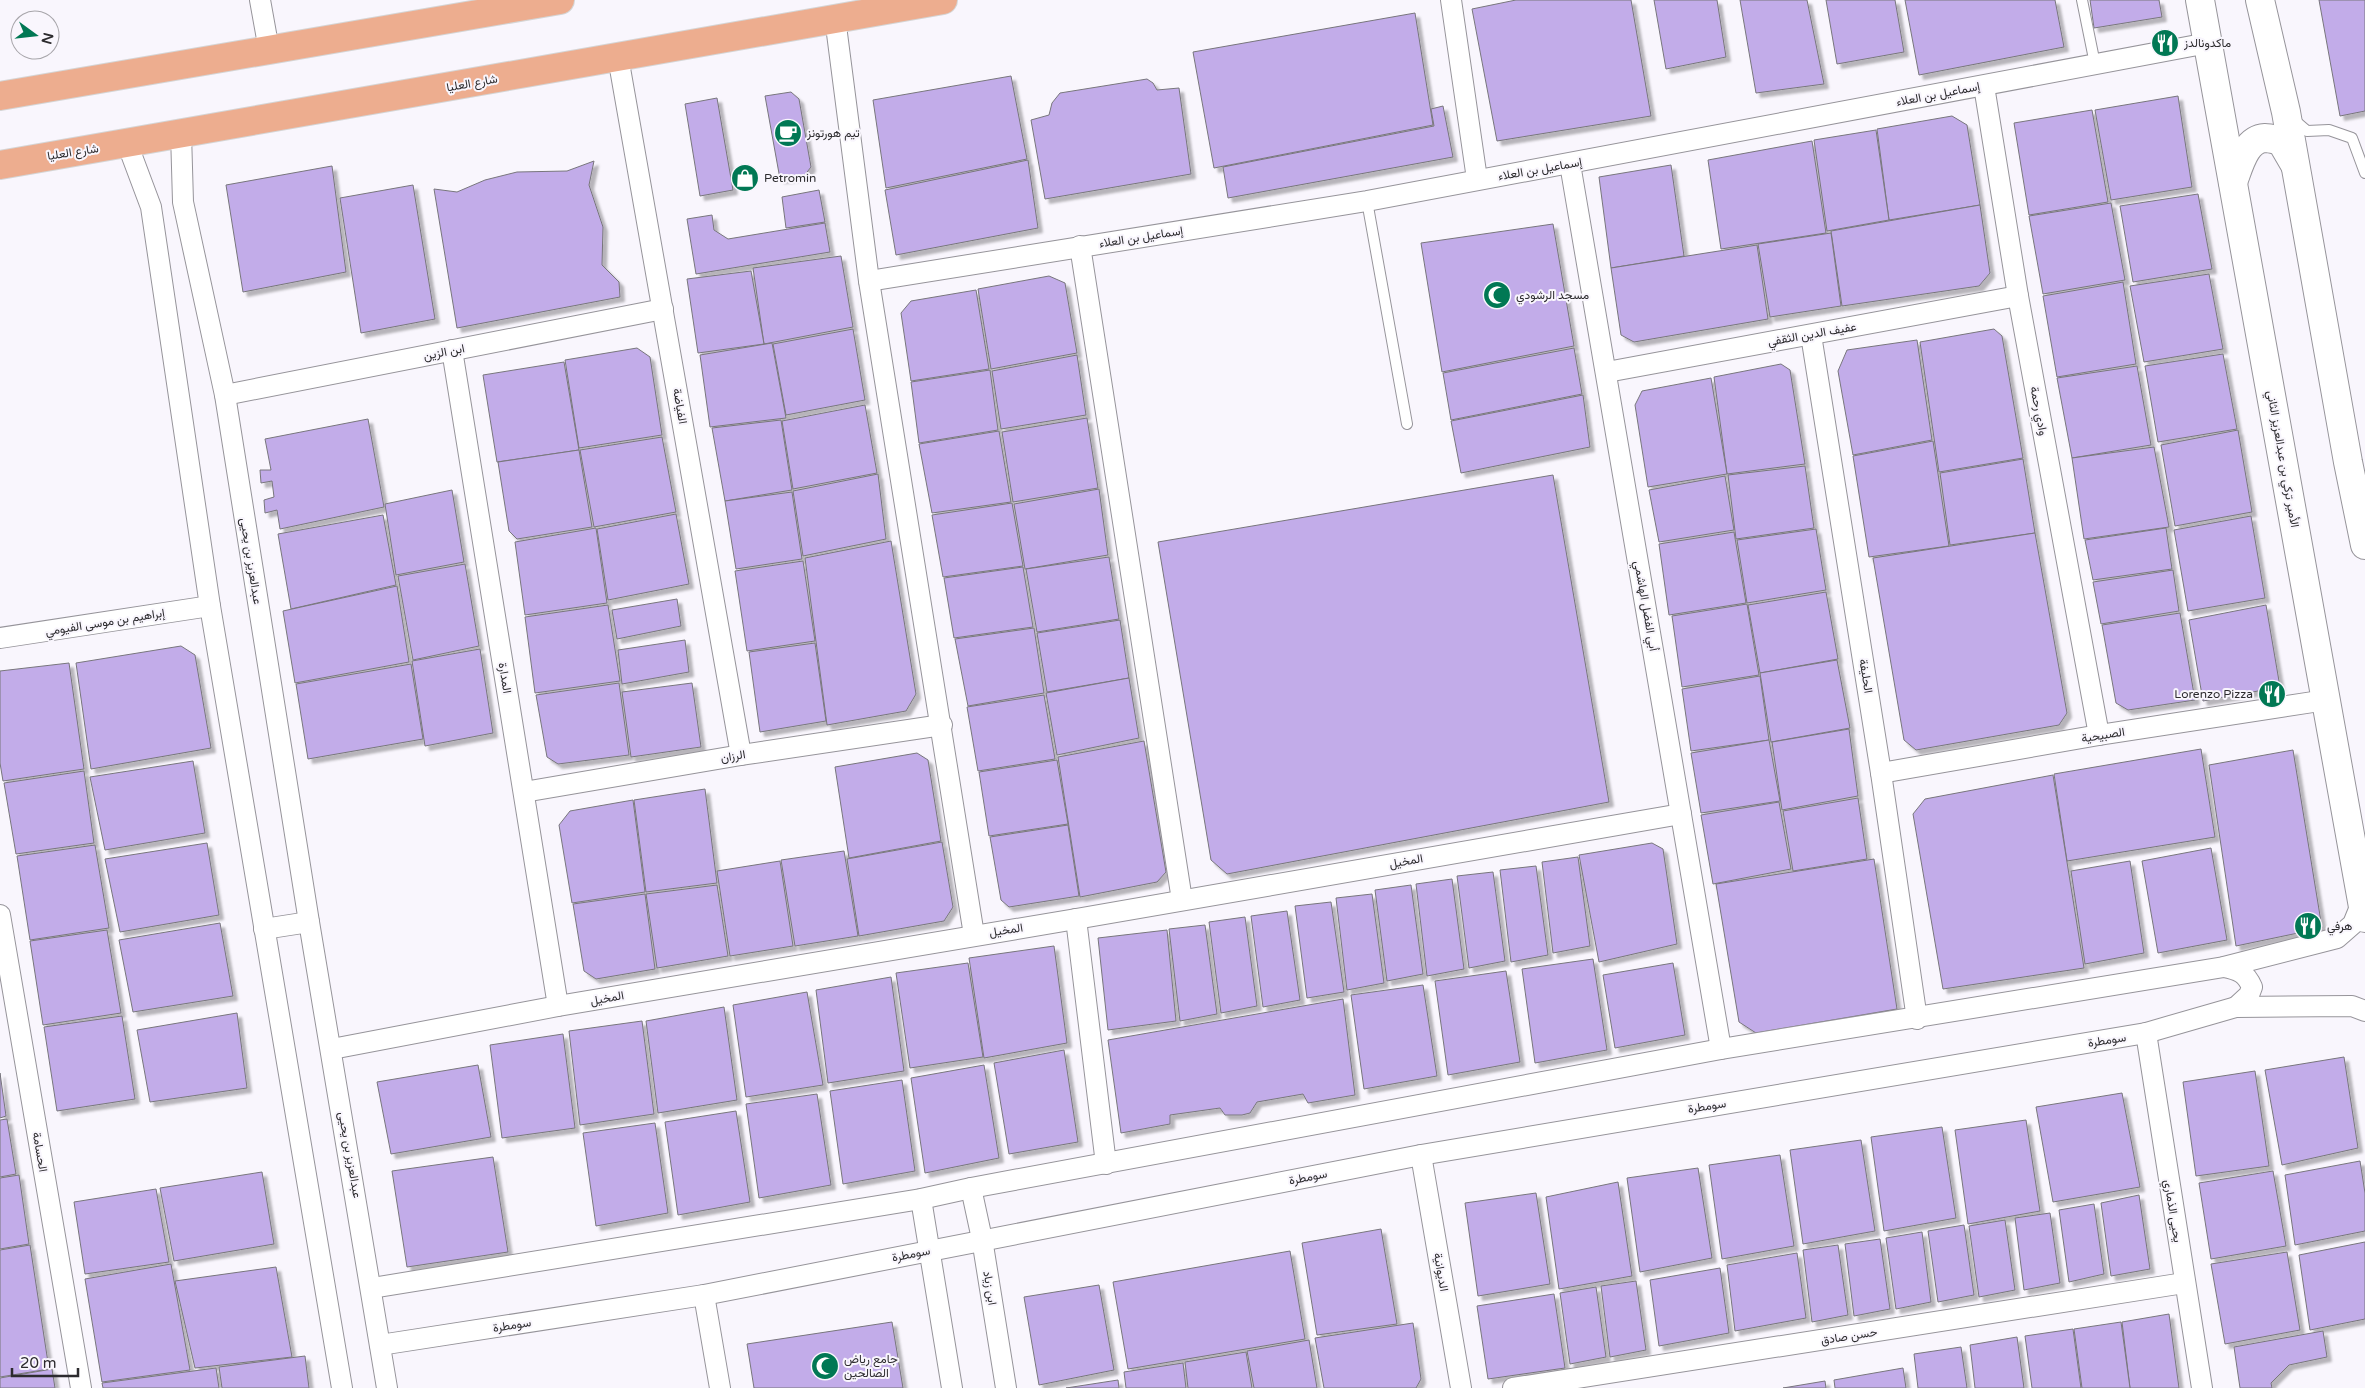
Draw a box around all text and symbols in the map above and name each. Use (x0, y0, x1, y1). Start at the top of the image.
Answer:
north arrow (10, 10, 60, 60)
restaurant icon: ماكدونالدز (2150, 28, 2180, 58)
text: N (37, 31, 57, 46)
place label: ماكدونالدز (2183, 36, 2231, 51)
street label: شارع العليا (445, 72, 499, 96)
street label: إسماعيل بن العلاء (1895, 79, 1981, 110)
cafe icon: تيم هورتونز (773, 118, 803, 148)
place label: تيم هورتونز (806, 126, 860, 141)
street label: شارع العليا (46, 141, 100, 165)
street label: إسماعيل بن العلاء (1497, 155, 1583, 184)
shop icon: Petromin (730, 163, 760, 193)
place label: Petromin (764, 171, 816, 185)
street label: إسماعيل بن العلاء (1098, 223, 1184, 252)
mosque icon: مسجد الرشودي (1482, 280, 1512, 310)
place label: مسجد الرشودي (1516, 288, 1589, 305)
street label: عفيف الدين الثقفي (1766, 319, 1858, 352)
street label: ابن الزين (422, 341, 466, 364)
street label: وادي رحمة (2024, 385, 2051, 437)
street label: الفياضة (670, 387, 690, 425)
street label: الأمير تركي بن عبدالعزيز الثاني (2261, 389, 2302, 529)
street label: عبدالعزيز بن يحيى (236, 517, 265, 605)
street label: أبي الفضل الهاشمي (1628, 560, 1661, 653)
street label: إبراهيم بن موسى الفيومي (44, 606, 166, 641)
street label: الحليفة (1856, 658, 1876, 694)
street label: المدارة (495, 662, 514, 695)
restaurant icon: Lorenzo Pizza (2257, 679, 2287, 709)
place label: Lorenzo Pizza (2174, 687, 2253, 701)
street label: الصبيحية (2080, 725, 2126, 745)
street label: الرزان (720, 747, 747, 766)
street label: المخيل (1388, 851, 1424, 872)
restaurant icon: هرفي (2293, 911, 2323, 941)
place label: هرفي (2327, 919, 2352, 936)
street label: المخيل (988, 920, 1024, 941)
street label: المخيل (589, 988, 625, 1009)
street label: سومطرة (2087, 1030, 2127, 1051)
street label: سومطرة (1687, 1096, 1727, 1117)
street label: عبدالعزيز بن يحيى (335, 1111, 364, 1199)
street label: الحسامة (30, 1131, 50, 1173)
street label: سومطرة (1288, 1166, 1328, 1189)
street label: يحيى الذماري (2158, 1179, 2185, 1244)
street label: سومطرة (891, 1243, 931, 1266)
street label: الديوانية (1430, 1252, 1451, 1293)
street label: ابن زياد (979, 1270, 1000, 1306)
street label: سومطرة (492, 1315, 532, 1336)
street label: حسن صادق (1820, 1325, 1878, 1348)
scale bar (12, 1346, 79, 1378)
mosque icon: جامع رياض الصالحين (810, 1351, 840, 1381)
place label: جامع رياض الصالحين (844, 1352, 898, 1381)
text: 20 m (20, 1354, 57, 1372)

